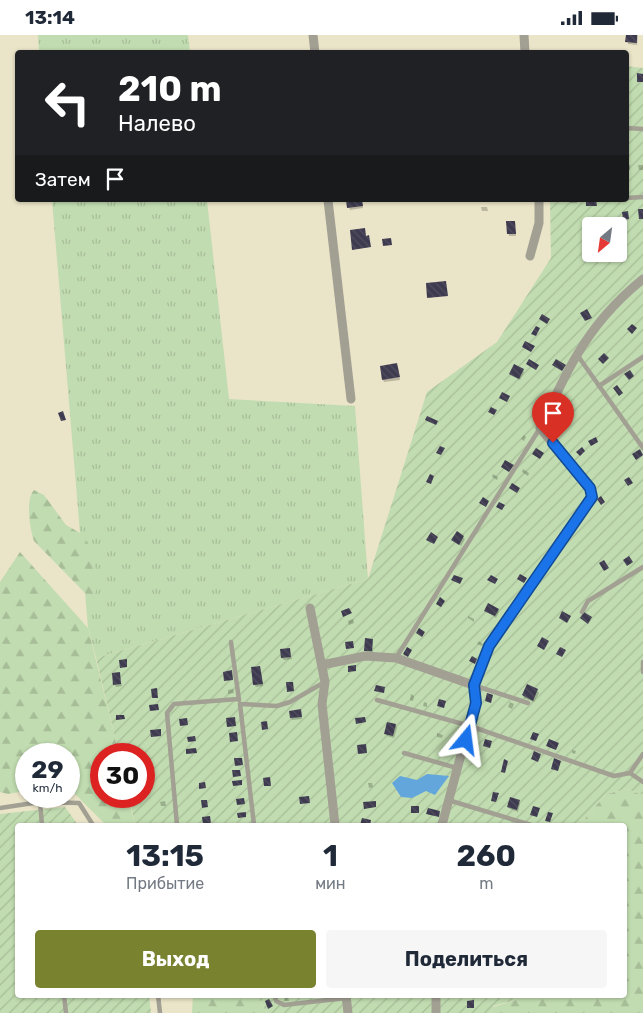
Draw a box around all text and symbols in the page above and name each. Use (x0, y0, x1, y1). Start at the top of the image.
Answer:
text: 13:14 (25, 6, 75, 29)
text: 210 m (118, 68, 221, 110)
icon: left (35, 70, 100, 135)
text: Налево (118, 110, 196, 137)
icon: arrive (101, 165, 129, 193)
text: Затем (35, 168, 91, 191)
north arrow (582, 217, 628, 263)
map controls (582, 217, 627, 262)
pin (532, 392, 574, 443)
icon: arrive (539, 399, 567, 427)
position arrow (439, 713, 491, 765)
speed limit sign: 30 (90, 743, 155, 808)
text: 29 (31, 755, 64, 784)
text: km/h (33, 781, 62, 795)
text: 13:15 (126, 838, 204, 874)
text: 1 (323, 838, 338, 874)
text: 260 (457, 838, 516, 874)
text: Прибытие (126, 874, 204, 893)
text: мин (315, 874, 346, 893)
text: m (479, 874, 493, 893)
button: Выход (35, 930, 316, 988)
button: Поделиться (326, 930, 607, 988)

